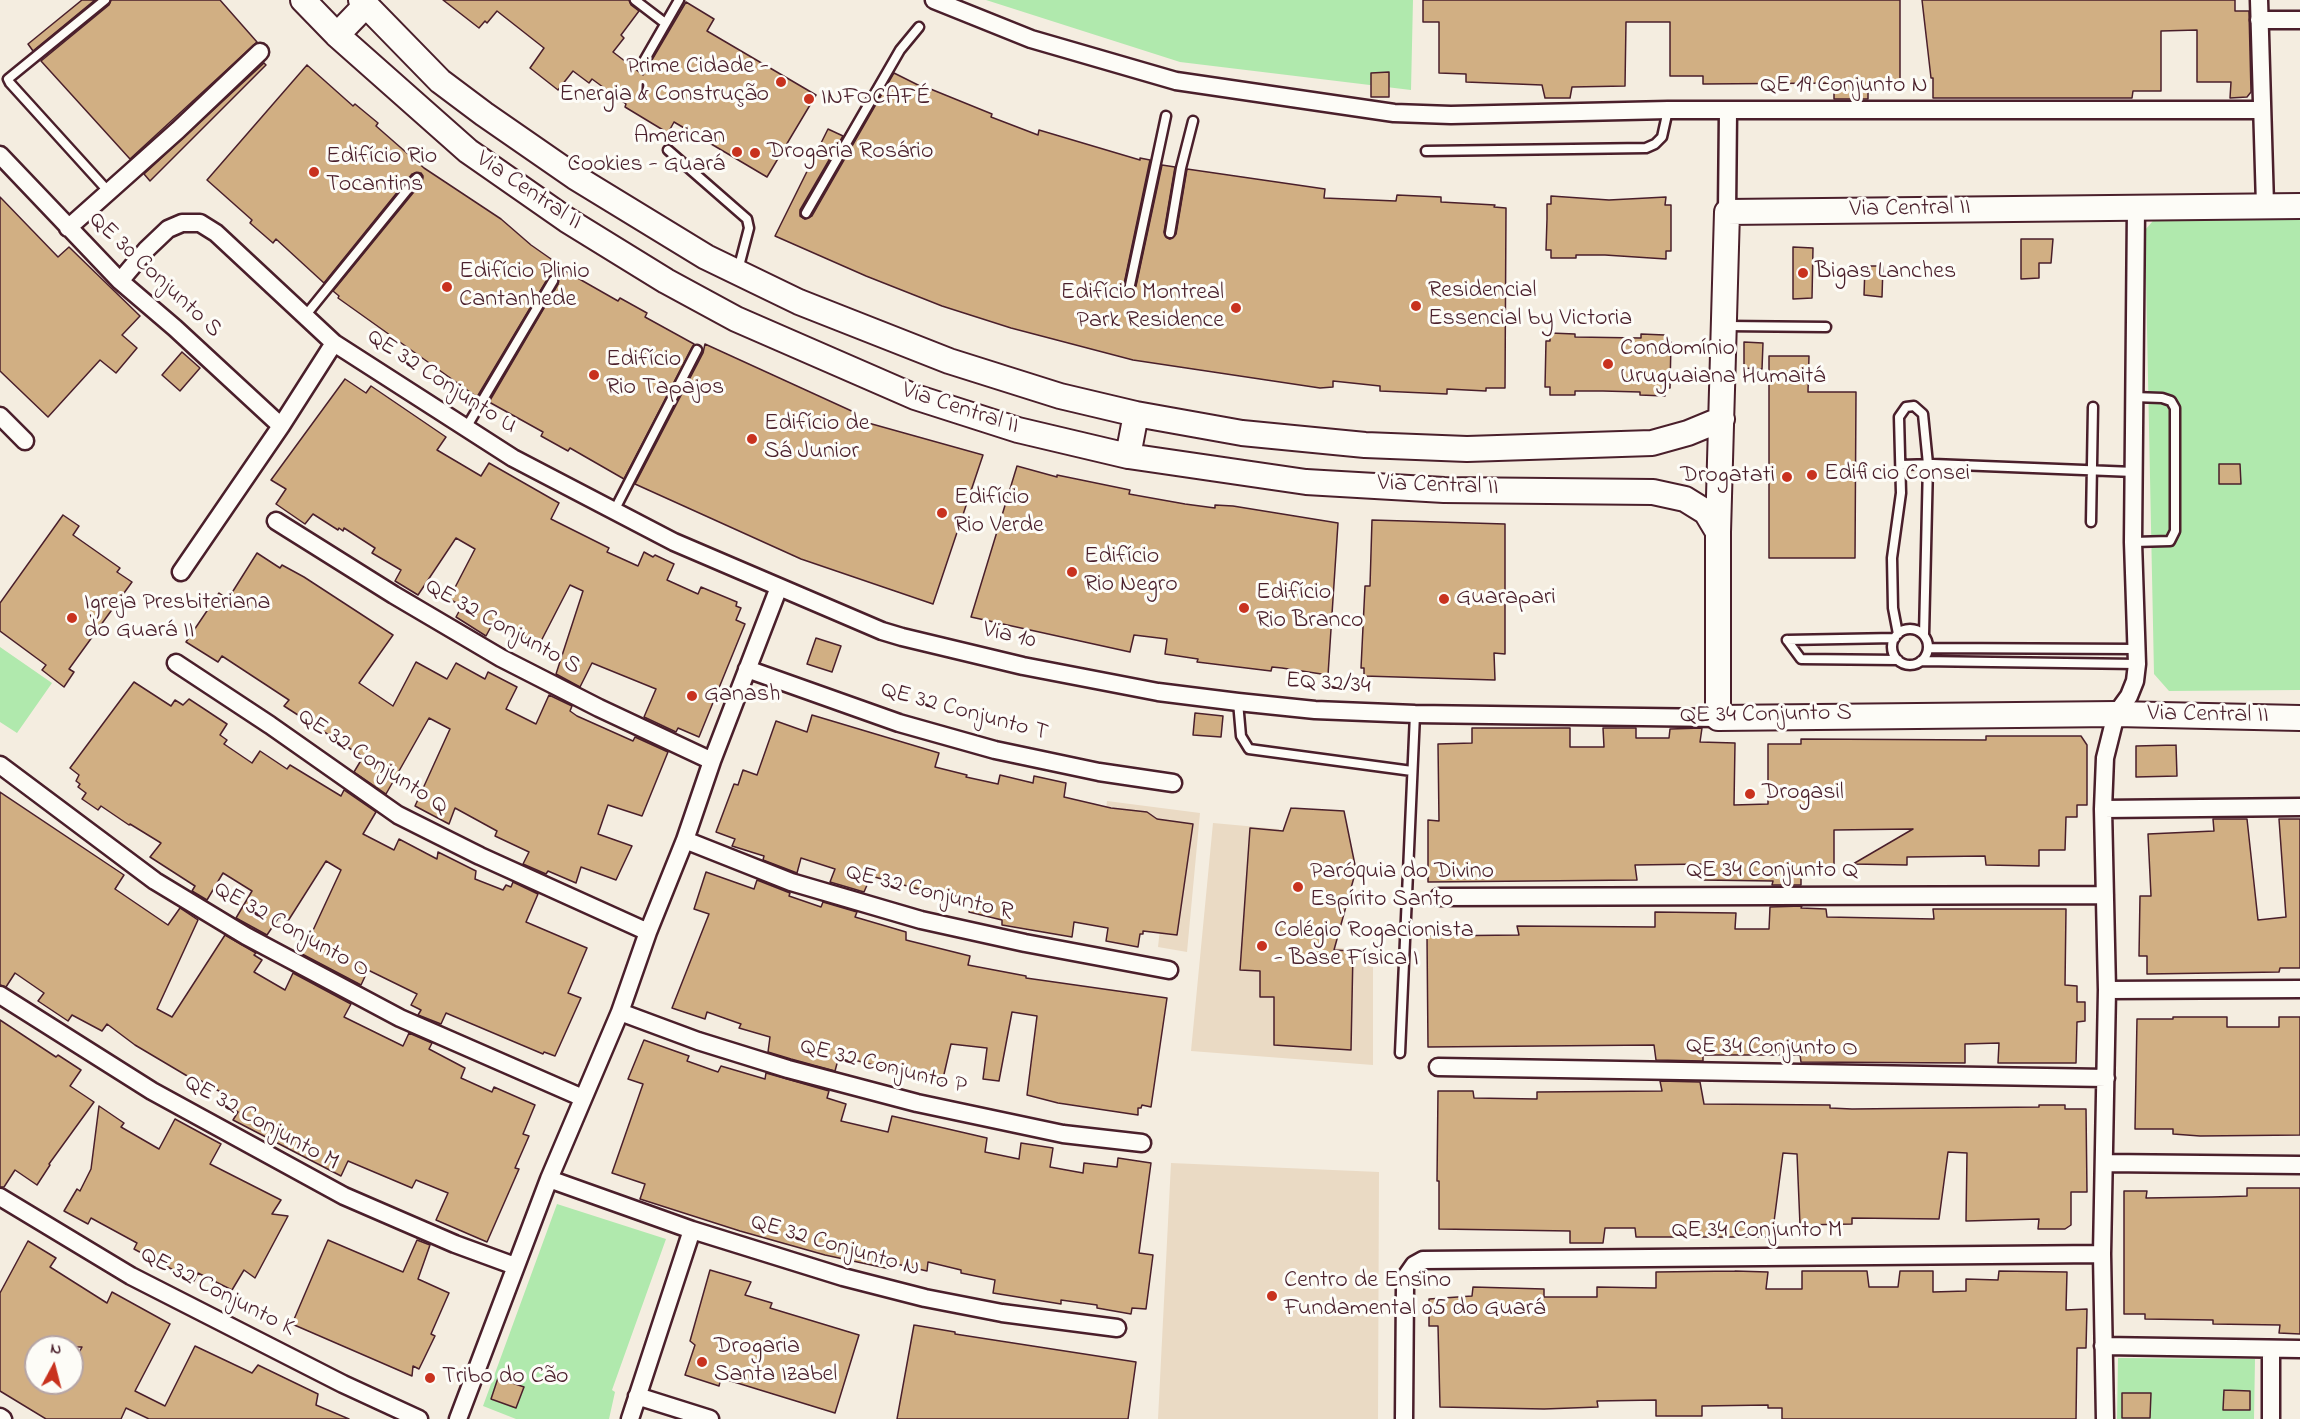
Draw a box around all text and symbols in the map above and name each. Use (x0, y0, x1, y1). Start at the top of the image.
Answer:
place label: Prime Cidade - Energia & Construção (559, 54, 769, 110)
street label: QE 19 Conjunto N (1760, 73, 1928, 101)
marker: Prime Cidade - Energia & Construção (774, 75, 788, 89)
place label: INFOCAFÉ (821, 85, 930, 113)
marker: INFOCAFÉ (802, 92, 816, 106)
place label: American Cookies - Guará (568, 124, 725, 180)
place label: Drogaria Rosário (767, 139, 933, 167)
place label: Edifício Rio Tocantins (326, 144, 437, 200)
marker: American Cookies - Guará (730, 145, 744, 159)
street label: Via Central II (470, 146, 586, 238)
marker: Drogaria Rosário (748, 146, 762, 160)
marker: Edifício Rio Tocantins (307, 165, 321, 179)
street label: Via Central II (1849, 195, 1971, 225)
street label: QE 30 Conjunto S (81, 207, 227, 345)
place label: Edifício Plinio Cantanhede (459, 259, 590, 315)
place label: Bigas Lanches (1815, 259, 1956, 287)
marker: Bigas Lanches (1796, 266, 1810, 280)
place label: Residencial Essencial by Victoria (1428, 278, 1632, 334)
marker: Edifício Plinio Cantanhede (440, 280, 454, 294)
place label: Edifício Montreal Park Residence (1061, 280, 1224, 336)
marker: Residencial Essencial by Victoria (1409, 299, 1423, 313)
marker: Edifício Montreal Park Residence (1229, 301, 1243, 315)
street label: QE 32 Conjunto U (360, 324, 522, 442)
place label: Condomínio Uruguaiana Humaitá (1620, 336, 1825, 392)
place label: Edifício Rio Tapajos (606, 347, 724, 403)
marker: Condomínio Uruguaiana Humaitá (1601, 357, 1615, 371)
marker: Edifício Rio Tapajos (587, 368, 601, 382)
street label: Via Central II (898, 378, 1022, 442)
place label: Edifício de Sá Junior (764, 411, 870, 467)
marker: Edifício de Sá Junior (745, 432, 759, 446)
place label: Edificio Consei (1824, 461, 1970, 489)
place label: Drogatati (1680, 463, 1775, 491)
marker: Edificio Consei (1805, 468, 1819, 482)
street label: Via Central II (1377, 470, 1499, 504)
marker: Drogatati (1780, 470, 1794, 484)
place label: Edifício Rio Verde (954, 485, 1044, 541)
marker: Edifício Rio Verde (935, 506, 949, 520)
place label: Edifício Rio Negro (1084, 544, 1178, 600)
marker: Edifício Rio Negro (1065, 565, 1079, 579)
street label: QE 32 Conjunto S (419, 573, 585, 683)
place label: Edifício Rio Branco (1256, 580, 1364, 636)
place label: Guarapari (1456, 585, 1556, 613)
place label: Igreja Presbiteriana do Guará II (84, 590, 271, 646)
marker: Guarapari (1437, 592, 1451, 606)
marker: Edifício Rio Branco (1237, 601, 1251, 615)
marker: Igreja Presbiteriana do Guará II (65, 611, 79, 625)
street label: Via 10 (980, 617, 1038, 657)
street label: EQ 32/34 (1285, 668, 1371, 702)
street label: QE 32 Conjunto T (877, 677, 1051, 749)
place label: Ganash (704, 682, 780, 710)
marker: Ganash (685, 689, 699, 703)
street label: QE 34 Conjunto S (1680, 700, 1852, 732)
street label: Via Central II (2147, 701, 2269, 731)
street label: QE 32 Conjunto Q (291, 704, 453, 822)
place label: Drogasil (1762, 780, 1844, 808)
marker: Drogasil (1743, 787, 1757, 801)
street label: QE 34 Conjunto Q (1686, 858, 1858, 886)
street label: QE 32 Conjunto R (842, 859, 1016, 929)
place label: Paróquia do Divino Espírito Santo (1310, 859, 1494, 915)
street label: QE 32 Conjunto O (208, 876, 374, 986)
marker: Paróquia do Divino Espírito Santo (1291, 880, 1305, 894)
place label: Colégio Rogacionista - Base Física I (1274, 918, 1474, 974)
marker: Colégio Rogacionista - Base Física I (1255, 939, 1269, 953)
street label: QE 32 Conjunto P (797, 1033, 969, 1103)
street label: QE 34 Conjunto O (1686, 1033, 1858, 1065)
street label: QE 32 Conjunto M (178, 1070, 344, 1178)
street label: QE 32 Conjunto N (747, 1209, 923, 1285)
street label: QE 34 Conjunto M (1672, 1218, 1842, 1246)
street label: QE 32 Conjunto K (135, 1242, 299, 1344)
place label: Centro de Ensino Fundamental 05 do Guará (1284, 1268, 1545, 1324)
marker: Centro de Ensino Fundamental 05 do Guará (1265, 1289, 1279, 1303)
place label: Drogaria Santa Izabel (714, 1334, 837, 1390)
north arrow (24, 1335, 84, 1395)
text: N (49, 1337, 63, 1362)
marker: Drogaria Santa Izabel (695, 1355, 709, 1369)
place label: Tribo do Cão (442, 1364, 568, 1392)
marker: Tribo do Cão (423, 1371, 437, 1385)

